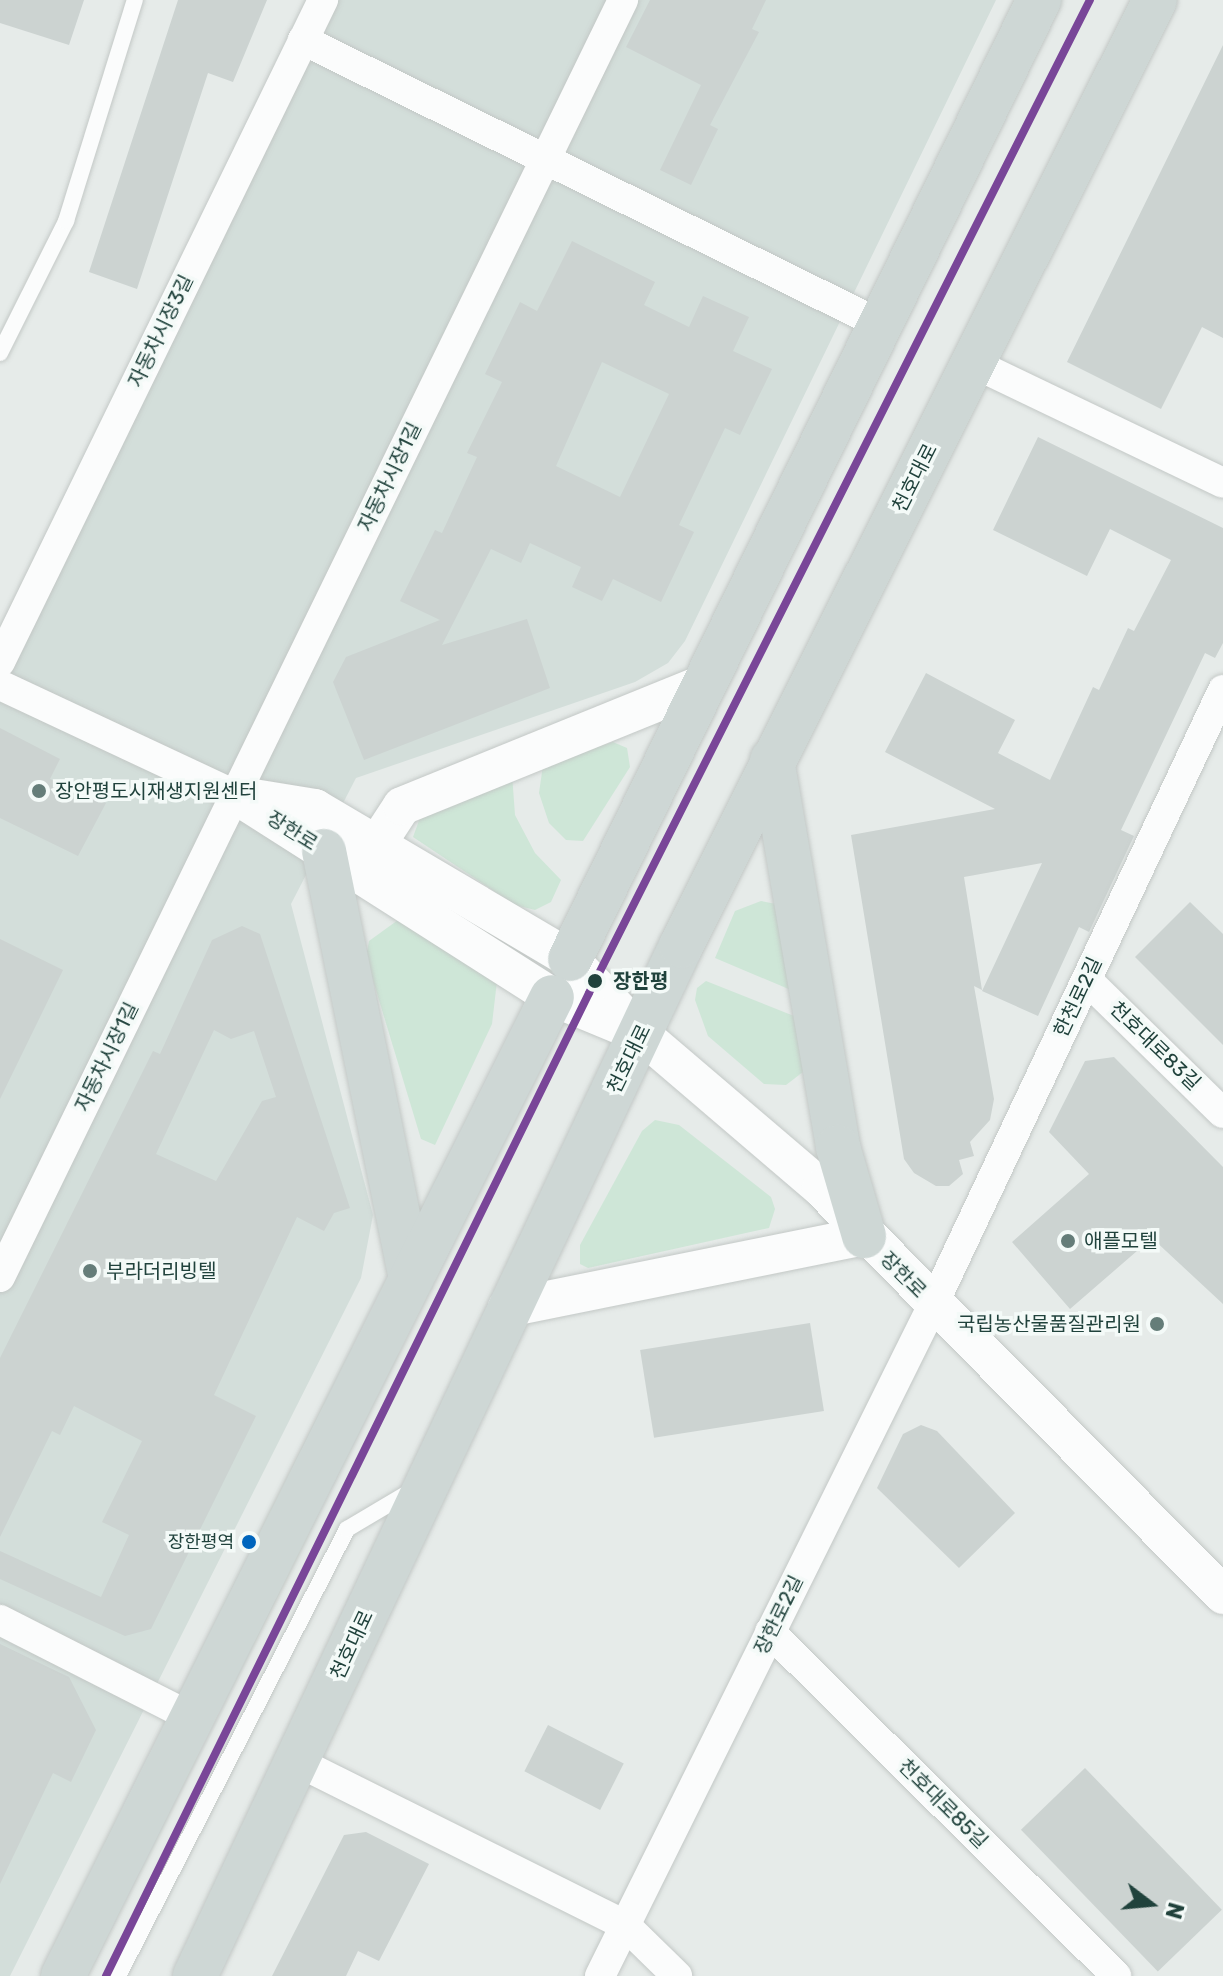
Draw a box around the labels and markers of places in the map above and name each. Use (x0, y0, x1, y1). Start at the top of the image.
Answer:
place label: 장안평도시재생지원센터 (55, 779, 257, 803)
marker: 장안평도시재생지원센터 (30, 782, 48, 800)
place label: 장한평 (613, 969, 668, 993)
marker: 장한평 (584, 970, 606, 992)
place label: 애플모텔 (1084, 1229, 1158, 1253)
marker: 애플모텔 (1059, 1232, 1077, 1250)
place label: 부라더리빙텔 (106, 1259, 216, 1283)
marker: 부라더리빙텔 (81, 1262, 99, 1280)
place label: 국립농산물품질관리원 (957, 1312, 1141, 1336)
marker: 국립농산물품질관리원 (1148, 1315, 1166, 1333)
place label: 장한평역 (168, 1531, 234, 1553)
marker: 장한평역 (241, 1534, 257, 1550)

